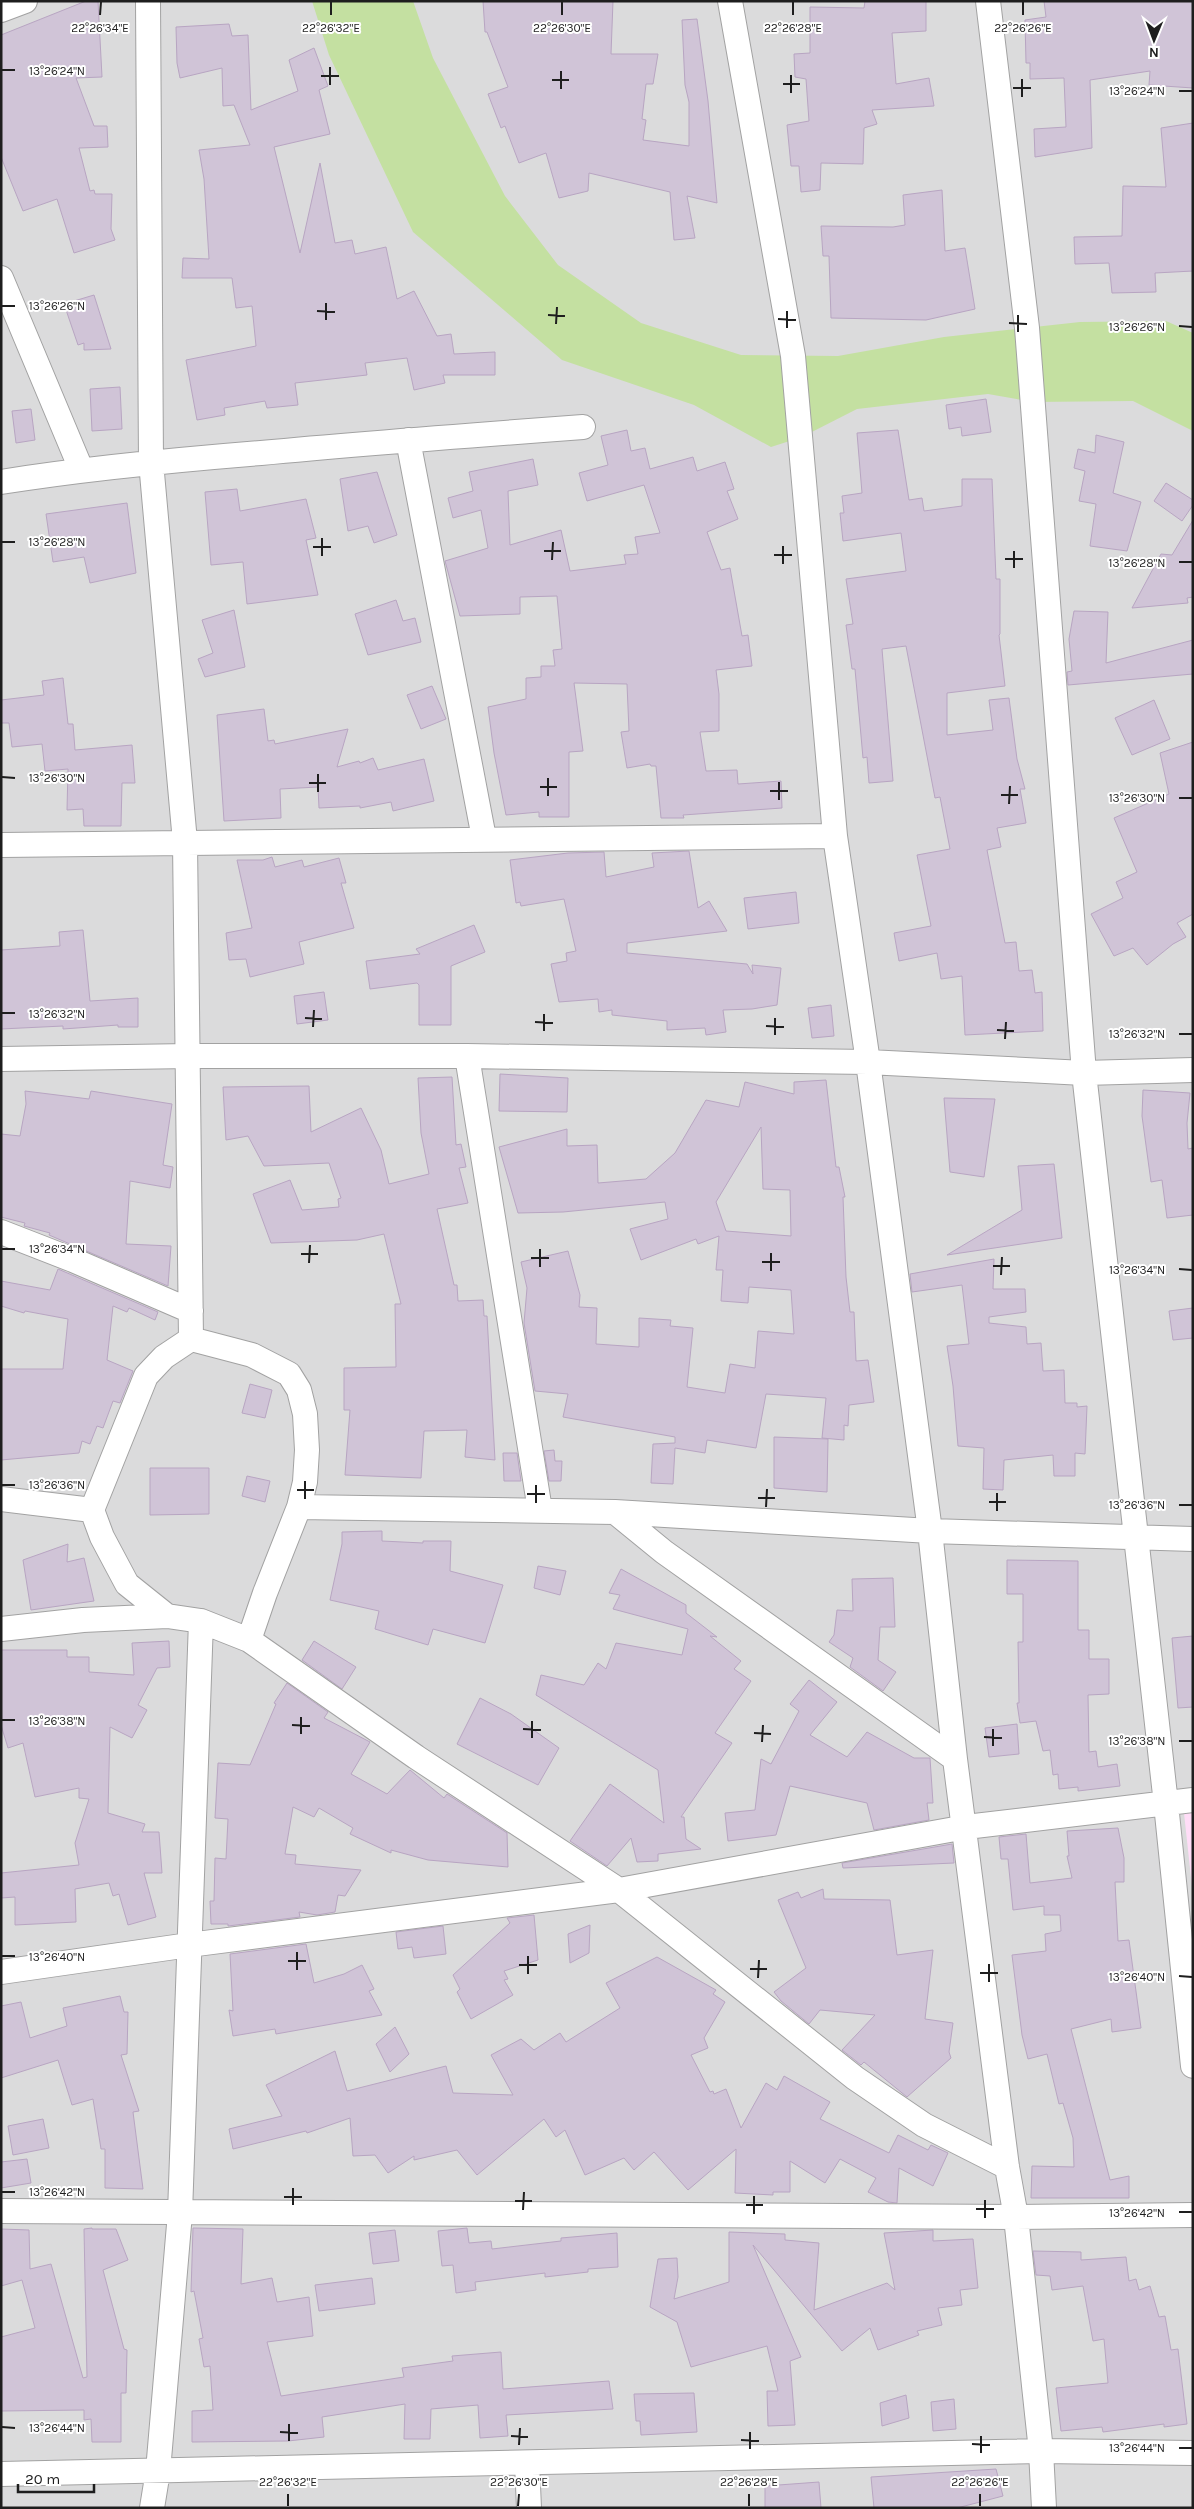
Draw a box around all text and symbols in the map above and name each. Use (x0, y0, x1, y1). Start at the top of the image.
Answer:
north arrow (1129, 15, 1179, 65)
text: 22°26'34"E (71, 21, 129, 35)
text: 22°26'32"E (302, 21, 360, 35)
text: 22°26'30"E (533, 21, 591, 35)
text: 22°26'28"E (764, 21, 822, 35)
text: 22°26'26"E (994, 21, 1052, 35)
text: N (1149, 44, 1159, 61)
text: 13°26'24"N (29, 64, 85, 78)
text: 13°26'24"N (1109, 84, 1165, 98)
text: 13°26'26"N (29, 299, 85, 313)
text: 13°26'26"N (1109, 320, 1165, 334)
text: 13°26'28"N (29, 535, 85, 549)
text: 13°26'28"N (1109, 556, 1165, 570)
text: 13°26'30"N (29, 771, 85, 785)
text: 13°26'30"N (1109, 791, 1165, 805)
text: 13°26'32"N (29, 1007, 85, 1021)
text: 13°26'32"N (1109, 1027, 1165, 1041)
text: 13°26'34"N (29, 1242, 85, 1256)
text: 13°26'34"N (1109, 1263, 1165, 1277)
text: 13°26'36"N (29, 1478, 85, 1492)
text: 13°26'36"N (1109, 1498, 1165, 1512)
text: 13°26'38"N (29, 1714, 85, 1728)
text: 13°26'38"N (1109, 1734, 1165, 1748)
text: 13°26'40"N (29, 1950, 85, 1964)
text: 13°26'40"N (1109, 1970, 1165, 1984)
text: 13°26'42"N (29, 2185, 85, 2199)
text: 13°26'42"N (1109, 2206, 1165, 2220)
text: 13°26'44"N (29, 2421, 85, 2435)
text: 13°26'44"N (1109, 2441, 1165, 2455)
scale bar (18, 2462, 94, 2494)
text: 20 m (25, 2470, 60, 2488)
text: 22°26'32"E (259, 2475, 317, 2489)
text: 22°26'30"E (490, 2475, 548, 2489)
text: 22°26'28"E (720, 2475, 778, 2489)
text: 22°26'26"E (951, 2475, 1009, 2489)

